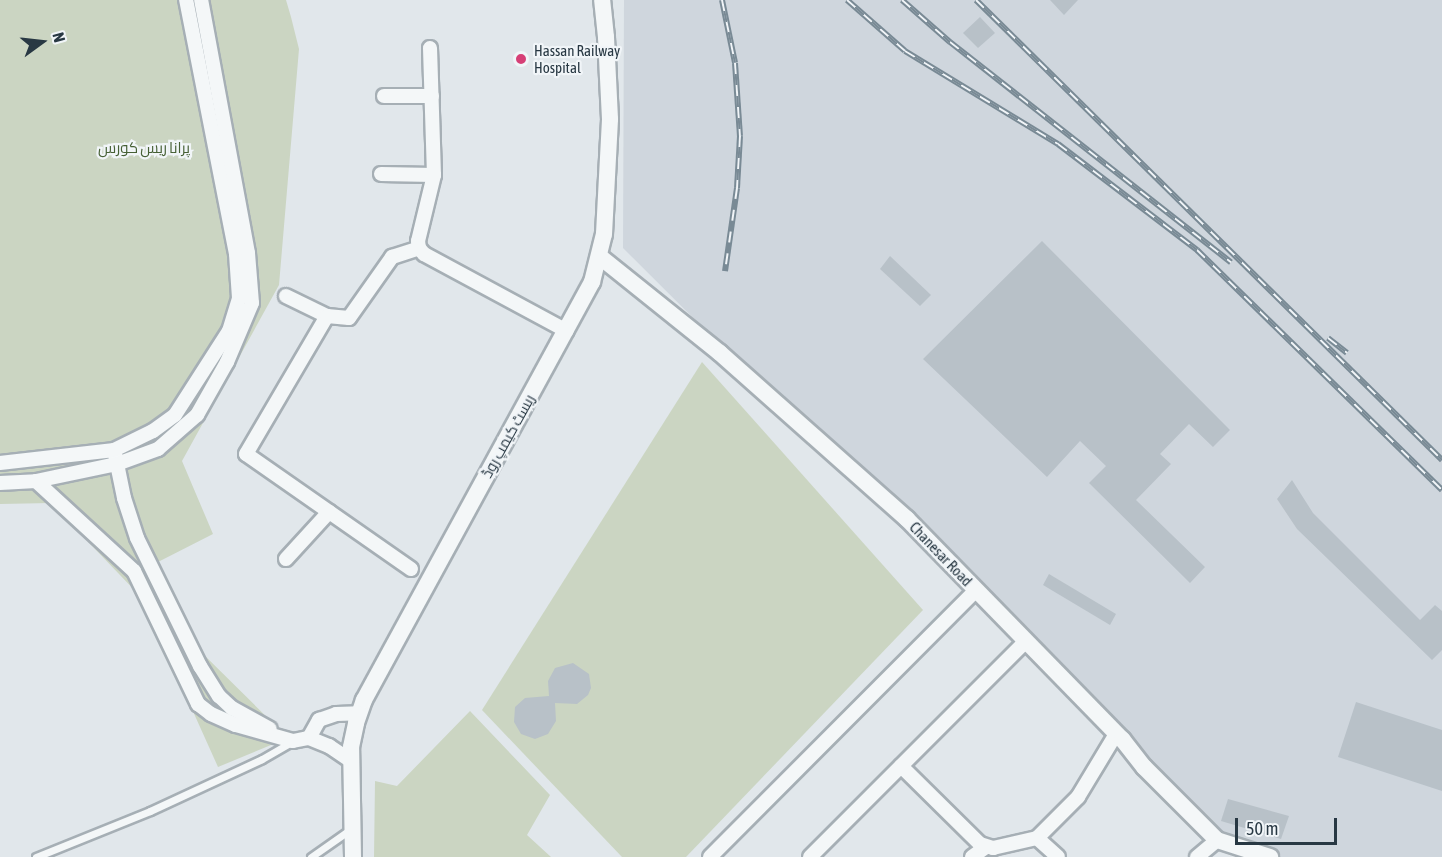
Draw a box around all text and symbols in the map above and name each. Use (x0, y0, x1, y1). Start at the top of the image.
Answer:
north arrow (12, 12, 72, 72)
text: N (49, 30, 69, 44)
place label: Hassan Railway Hospital (534, 41, 620, 76)
marker: Hassan Railway Hospital (512, 50, 530, 68)
park label: پرانا ریس کورس (98, 139, 190, 157)
street label: ریسٹ کیمپ روڈ (478, 391, 538, 481)
street label: Chanesar Road (906, 518, 976, 590)
scale bar (1238, 806, 1340, 844)
text: 50 m (1246, 818, 1278, 839)

